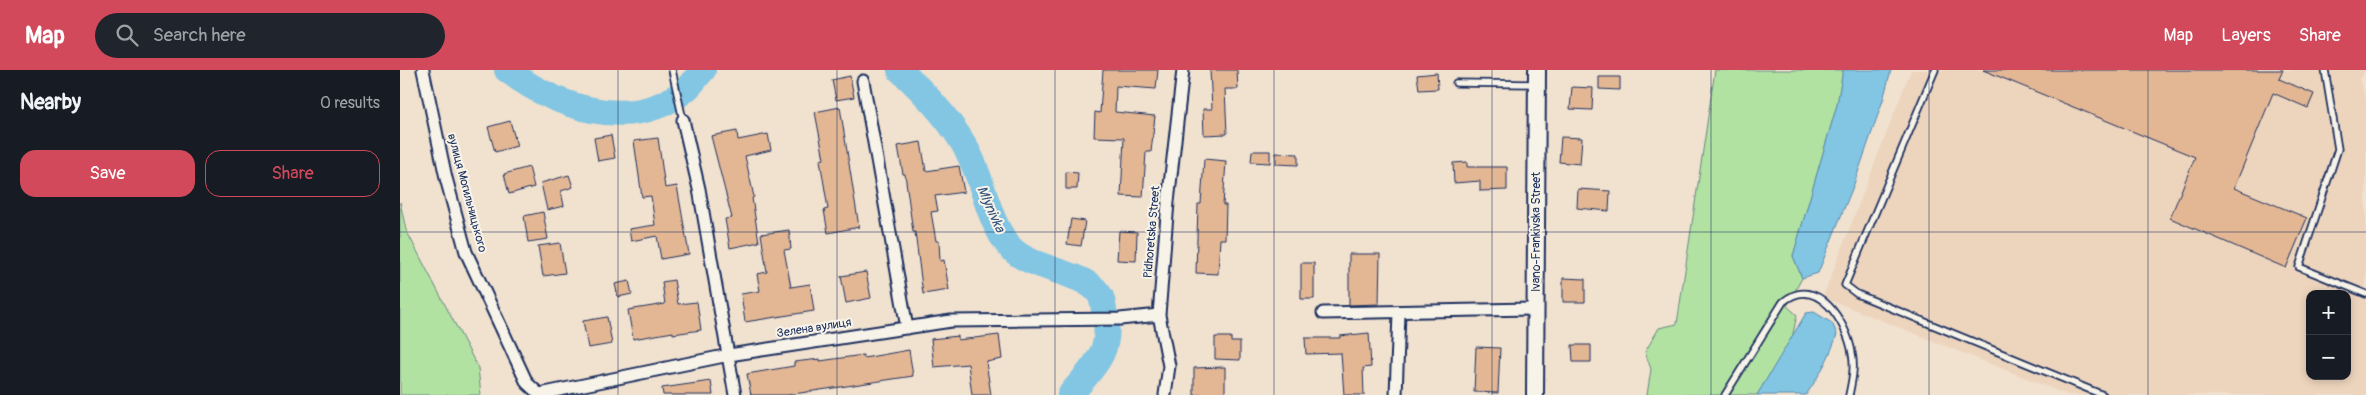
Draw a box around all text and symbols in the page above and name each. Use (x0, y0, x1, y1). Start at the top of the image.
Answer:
search box (95, 13, 445, 58)
text: Map (25, 21, 65, 50)
icon: search (113, 21, 141, 49)
text: Search here (153, 23, 246, 47)
text: Map (2164, 24, 2193, 47)
text: Layers (2221, 24, 2271, 47)
text: Share (2299, 24, 2341, 47)
text: Nearby (20, 89, 81, 116)
text: 0 results (320, 93, 380, 113)
street label: вулиця Могильницького (444, 132, 490, 255)
button: Save (20, 150, 195, 197)
button: Share (205, 150, 380, 197)
street label: Ivano-Frankivska Street (1529, 172, 1544, 292)
water label: Mlynivka (973, 183, 1009, 236)
street label: Pidhoretska Street (1140, 185, 1164, 279)
map controls (2306, 290, 2351, 380)
button: + (2306, 290, 2351, 335)
street label: Зелена вулиця (776, 315, 853, 341)
button: − (2306, 335, 2351, 380)

